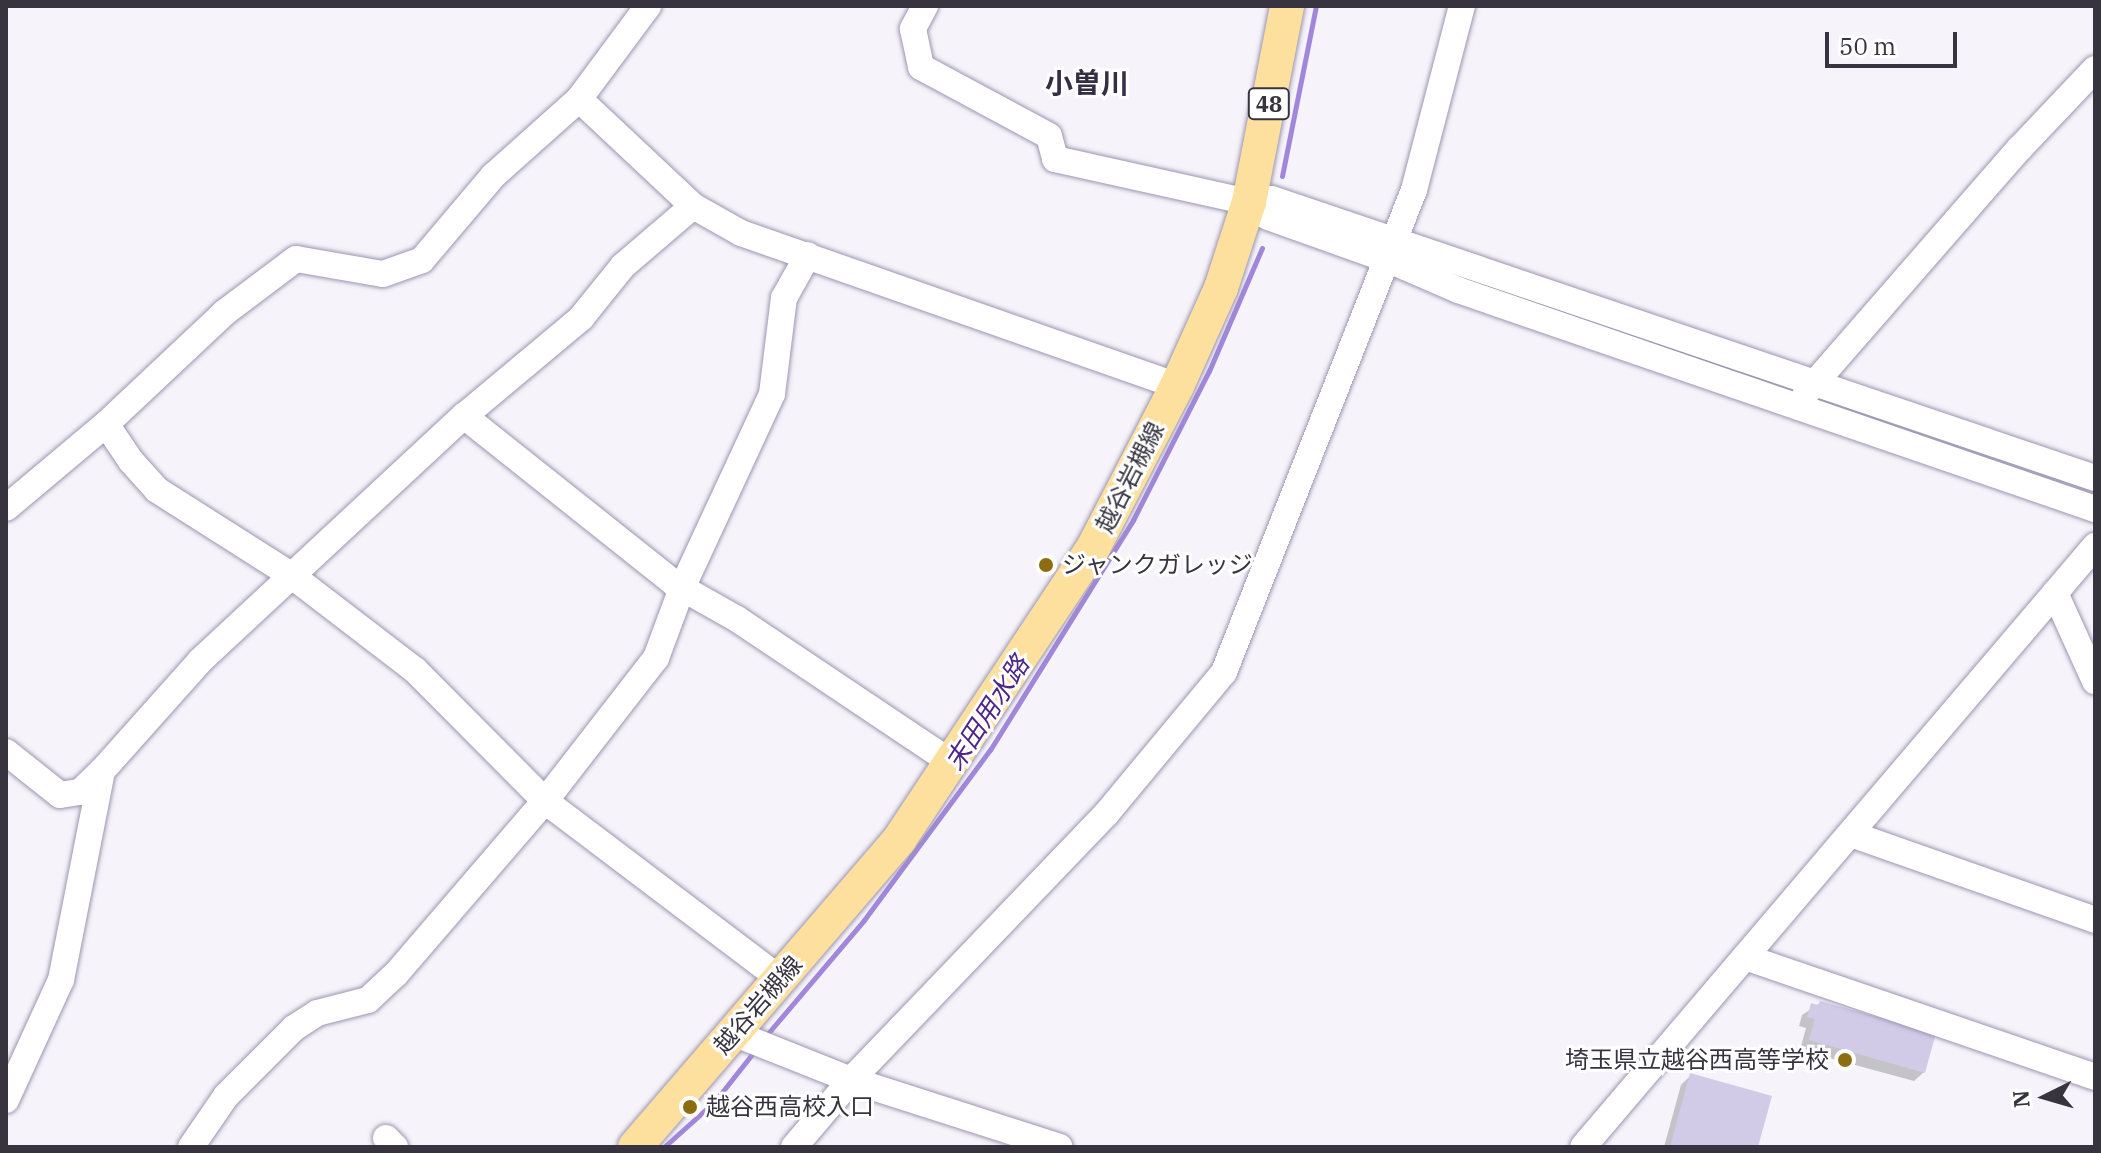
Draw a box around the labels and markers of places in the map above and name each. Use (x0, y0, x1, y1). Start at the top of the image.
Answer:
place label: ジャンクガレッジ (1062, 551, 1254, 579)
marker: ジャンクガレッジ (1037, 556, 1055, 574)
place label: 埼玉県立越谷西高等学校 (1565, 1046, 1829, 1074)
marker: 埼玉県立越谷西高等学校 (1836, 1051, 1854, 1069)
place label: 越谷西高校入口 (706, 1093, 874, 1121)
marker: 越谷西高校入口 (681, 1098, 699, 1116)

